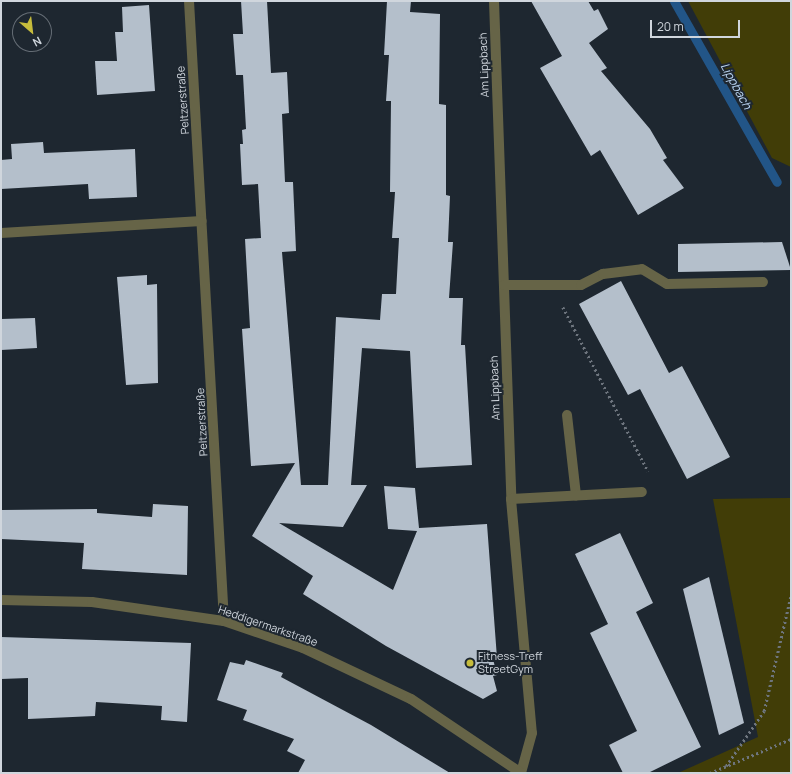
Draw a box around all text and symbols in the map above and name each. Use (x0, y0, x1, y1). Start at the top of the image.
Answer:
north arrow (12, 12, 52, 52)
scale bar (652, 12, 742, 38)
text: 20 m (657, 18, 684, 35)
street label: Am Lippbach (476, 32, 492, 98)
text: N (30, 34, 44, 51)
water label: Lippbach (717, 60, 755, 112)
street label: Peltzerstraße (174, 65, 192, 135)
street label: Am Lippbach (487, 355, 503, 421)
street label: Peltzerstraße (194, 387, 210, 457)
street label: Heddigermarkstraße (217, 603, 319, 649)
place label: Fitness-Treff StreetGym (478, 650, 542, 676)
marker: Fitness-Treff StreetGym (465, 658, 475, 668)

